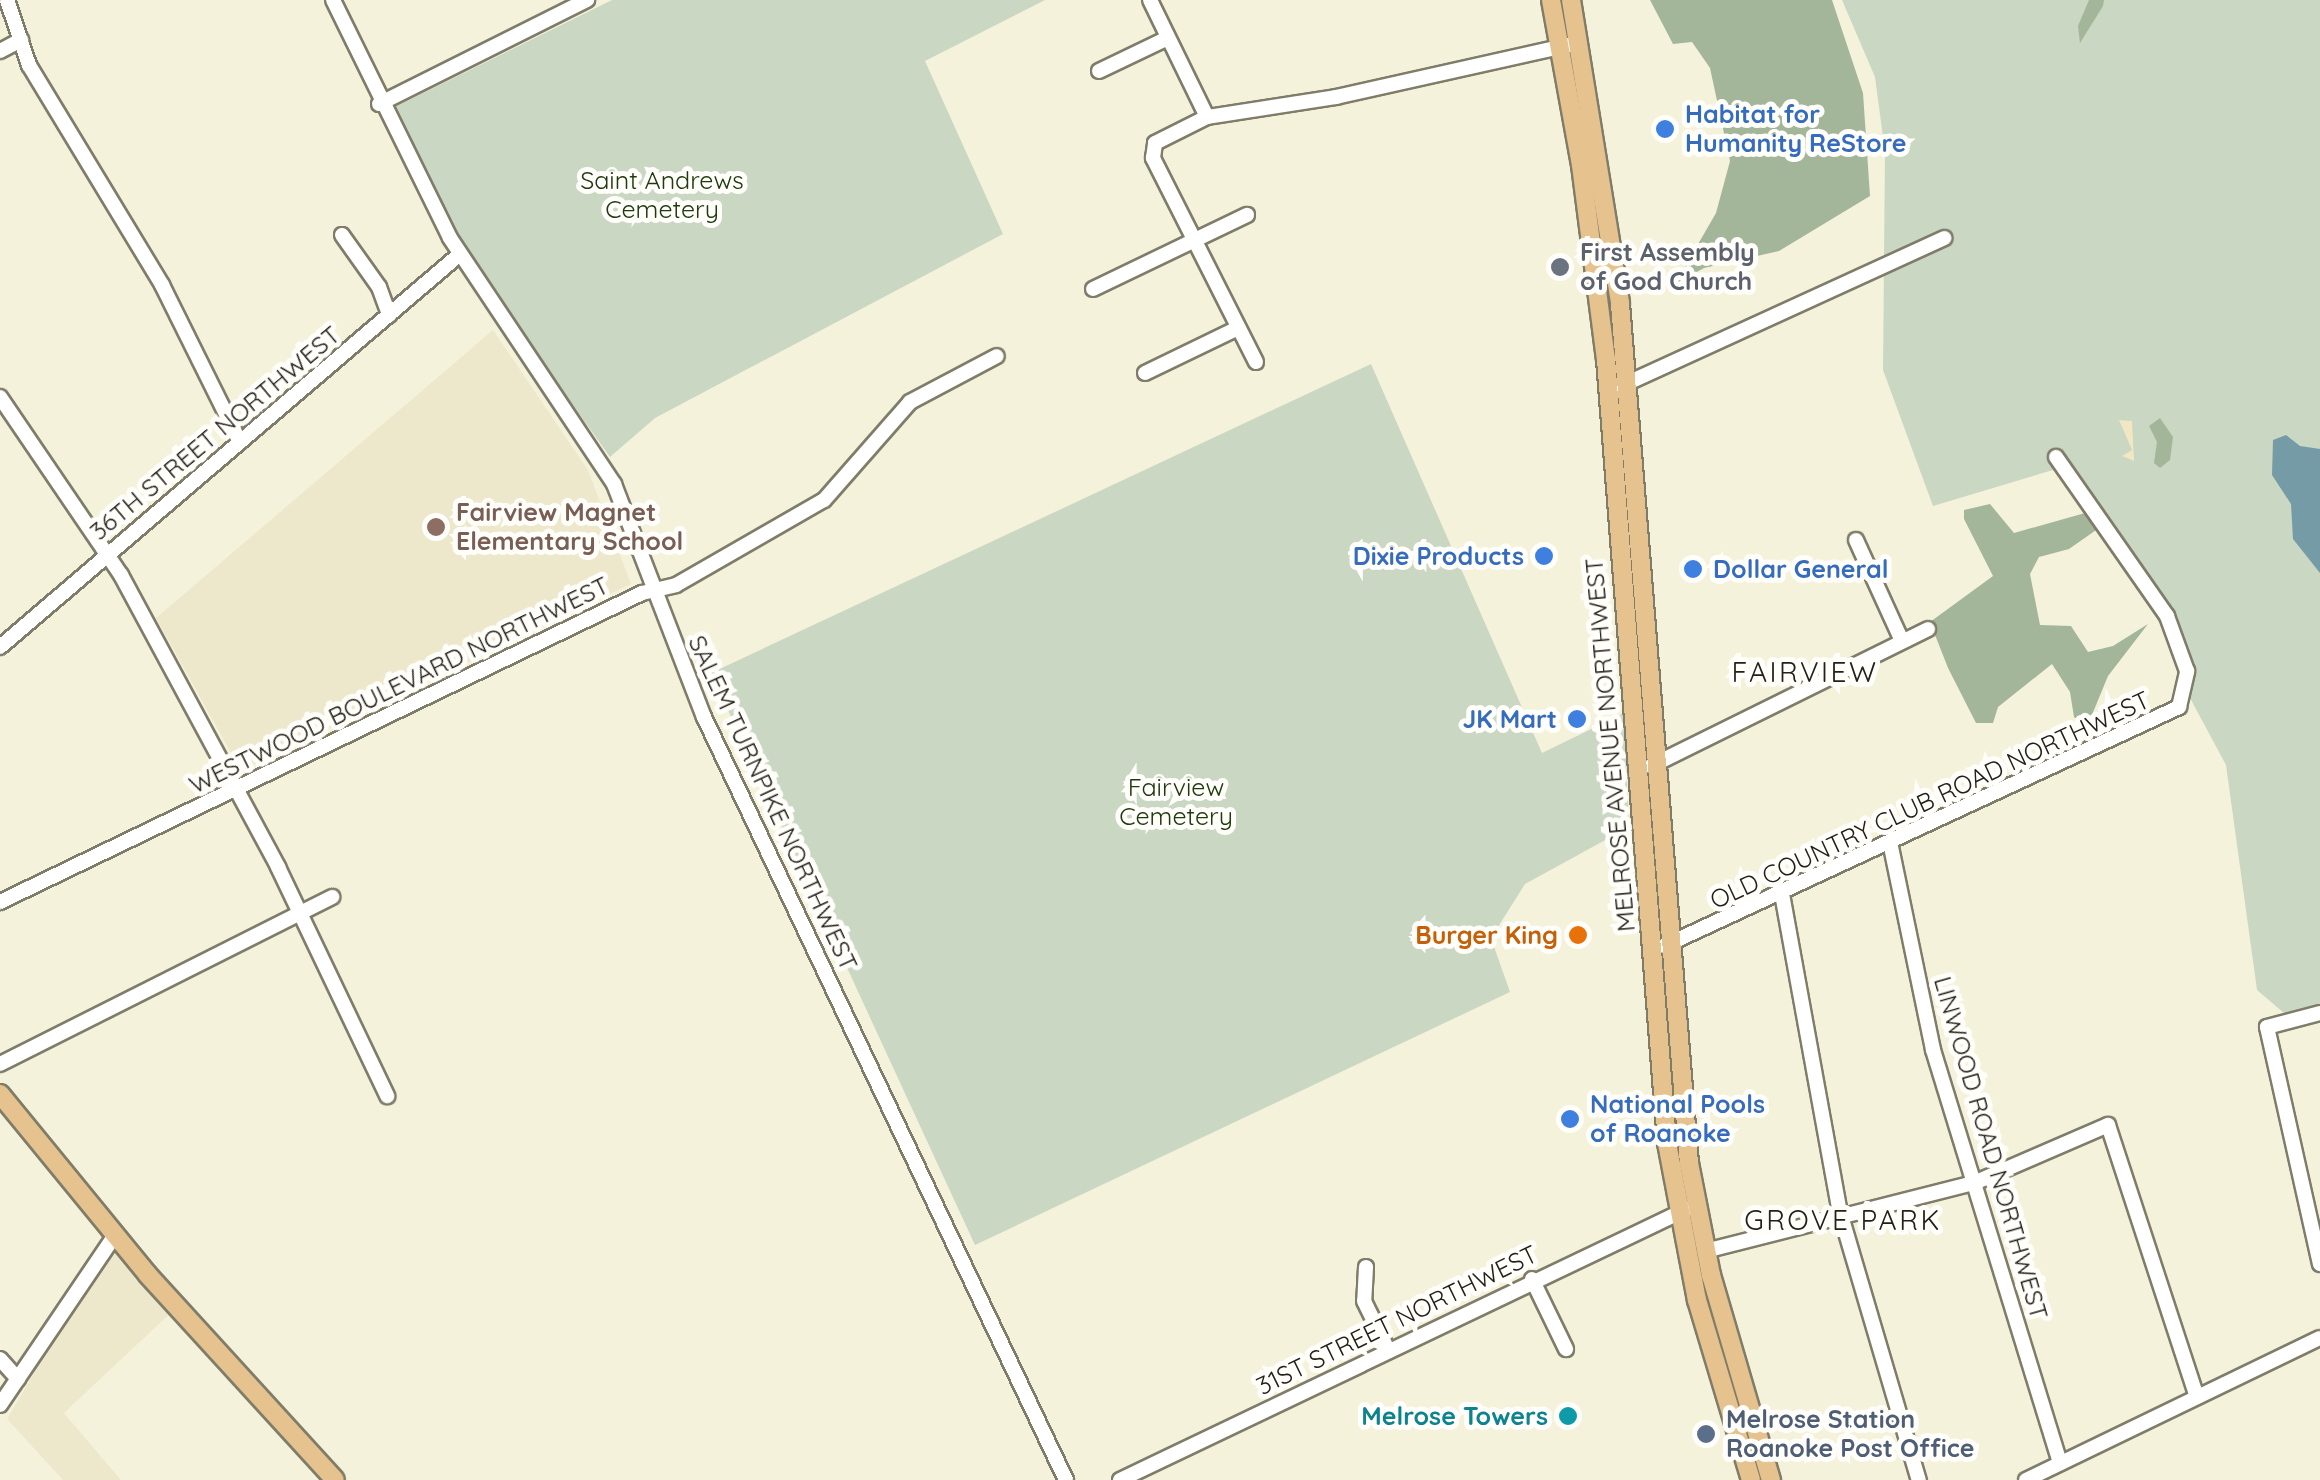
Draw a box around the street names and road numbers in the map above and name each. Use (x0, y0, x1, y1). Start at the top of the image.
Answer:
street label: 36TH STREET NORTHWEST (84, 320, 346, 546)
street label: MELROSE AVENUE NORTHWEST (1579, 557, 1641, 933)
street label: WESTWOOD BOULEVARD NORTHWEST (184, 570, 614, 800)
street label: SALEM TURNPIKE NORTHWEST (682, 631, 864, 975)
street label: OLD COUNTRY CLUB ROAD NORTHWEST (1705, 685, 2155, 915)
street label: LINWOOD ROAD NORTHWEST (1928, 973, 2054, 1323)
street label: 31ST STREET NORTHWEST (1252, 1239, 1542, 1401)

